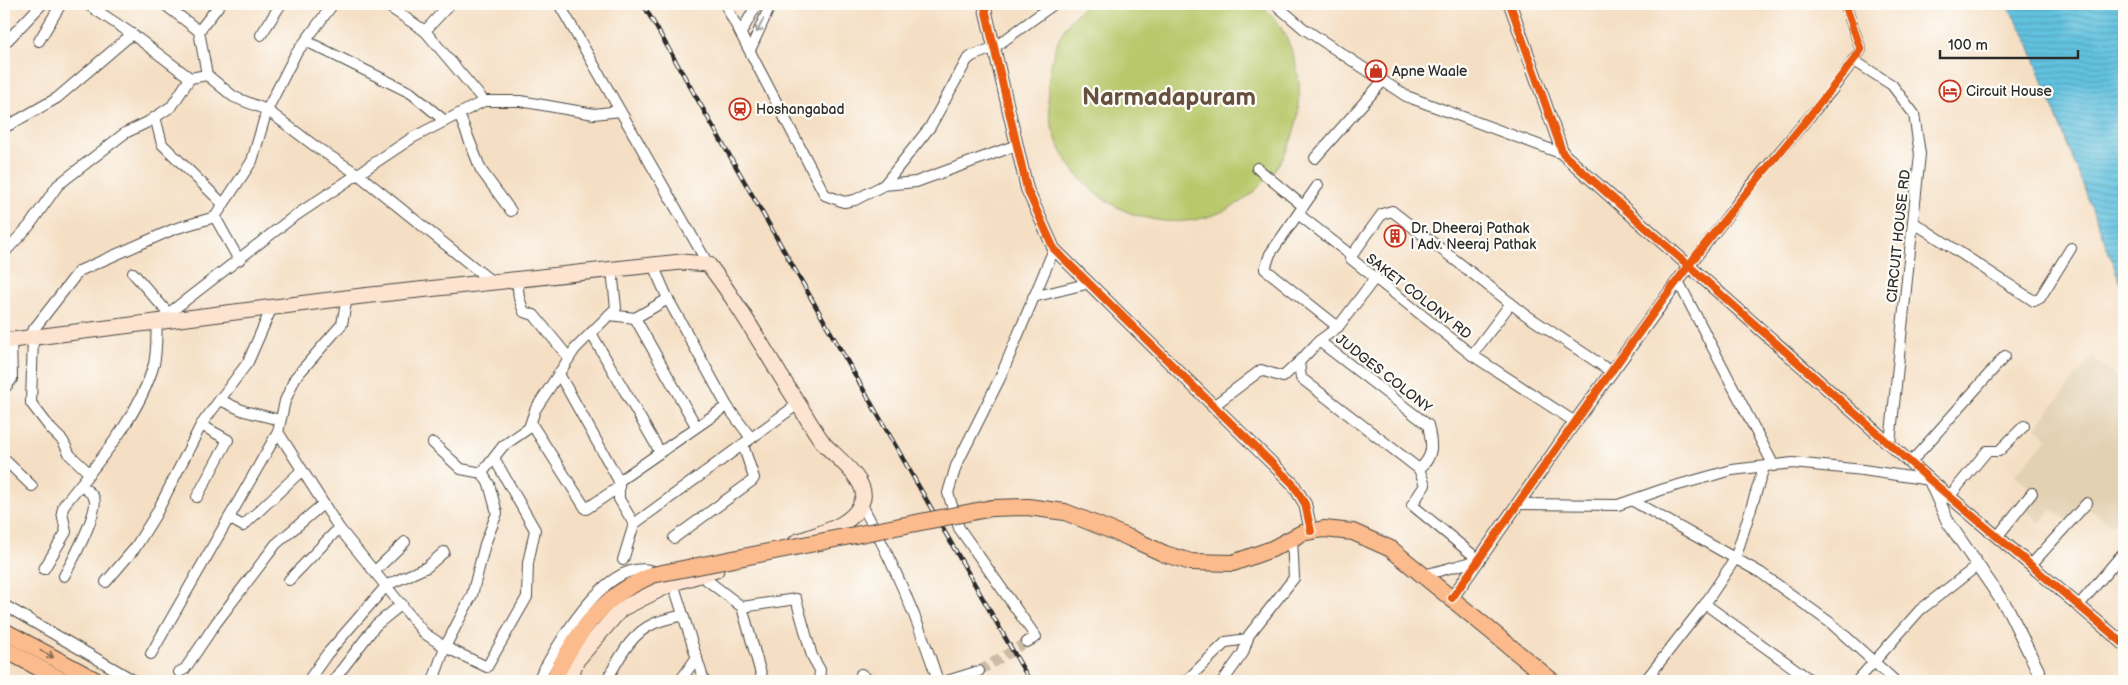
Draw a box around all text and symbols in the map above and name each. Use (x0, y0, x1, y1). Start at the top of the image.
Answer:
one-way arrow (755, 19, 765, 34)
scale bar (1940, 28, 2078, 60)
text: 100 m (1948, 36, 1988, 55)
shop icon: Apne Waale (1364, 59, 1388, 83)
place label: Apne Waale (1392, 63, 1467, 80)
hotel icon: Circuit House (1938, 79, 1962, 103)
district label: Narmadapuram (1082, 83, 1256, 112)
place label: Circuit House (1966, 83, 2052, 100)
station icon: Hoshangabad (728, 97, 752, 121)
place label: Hoshangabad (756, 101, 845, 118)
street label: CIRCUIT HOUSE RD (1883, 169, 1914, 303)
place label: Dr. Dheeraj Pathak | Adv. Neeraj Pathak (1411, 220, 1536, 253)
building icon: Dr. Dheeraj Pathak | Adv. Neeraj Pathak (1383, 224, 1407, 248)
street label: SAKET COLONY RD (1363, 250, 1475, 343)
street label: JUDGES COLONY (1332, 331, 1436, 417)
one-way arrow (39, 649, 54, 659)

